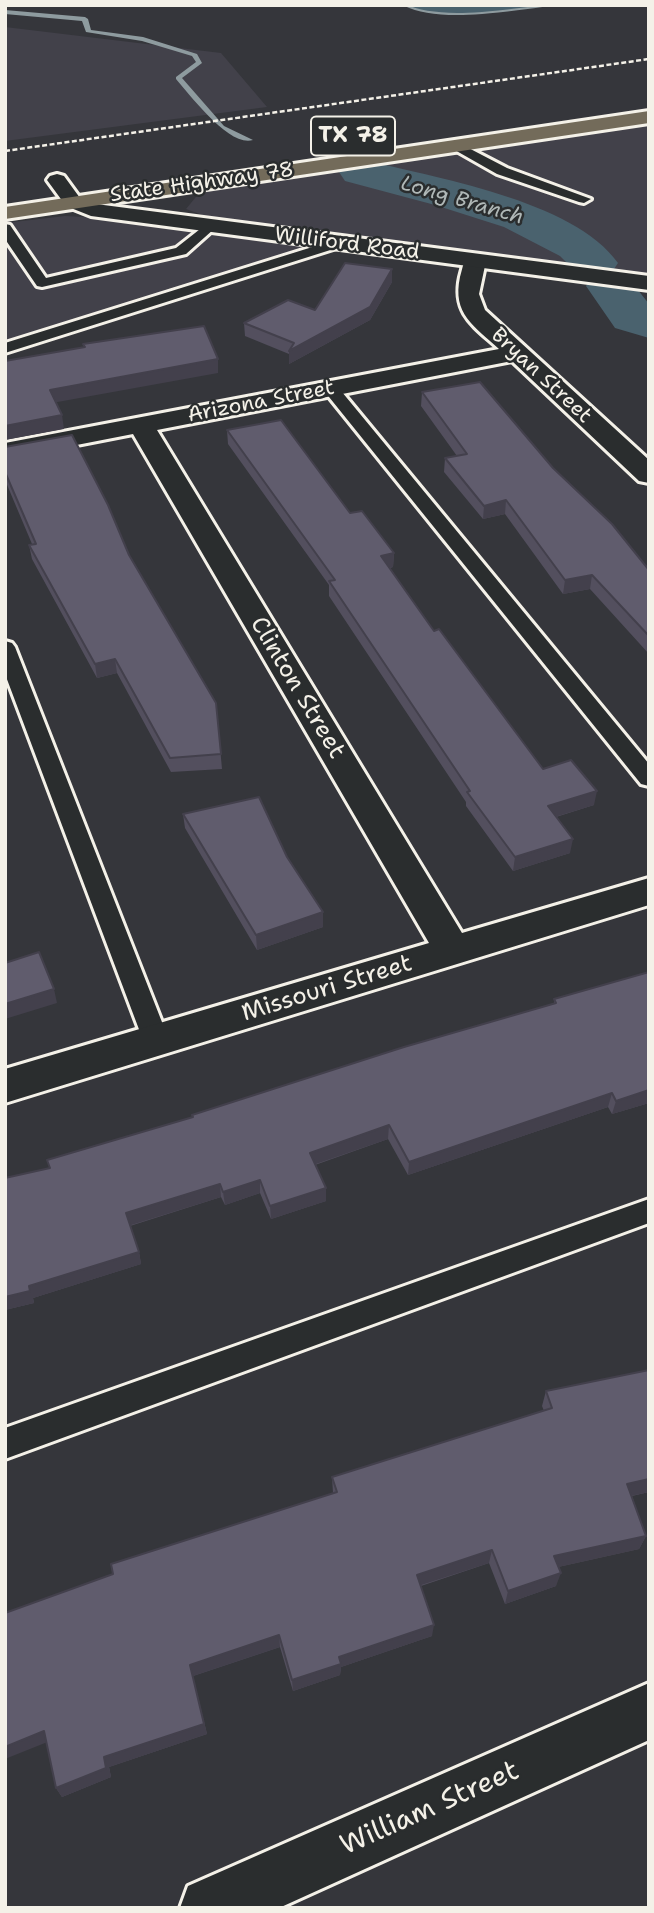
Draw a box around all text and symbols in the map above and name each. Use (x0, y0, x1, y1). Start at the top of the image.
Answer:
road number: TX 78 (311, 116, 395, 155)
street label: State Highway 78 (109, 158, 295, 208)
water label: Long Branch (397, 171, 527, 231)
street label: Williford Road (273, 223, 421, 265)
street label: Bryan Street (485, 323, 597, 429)
street label: Arizona Street (185, 375, 337, 429)
street label: Clinton Street (243, 612, 351, 764)
street label: Missouri Street (238, 949, 416, 1029)
street label: William Street (335, 1755, 525, 1863)

